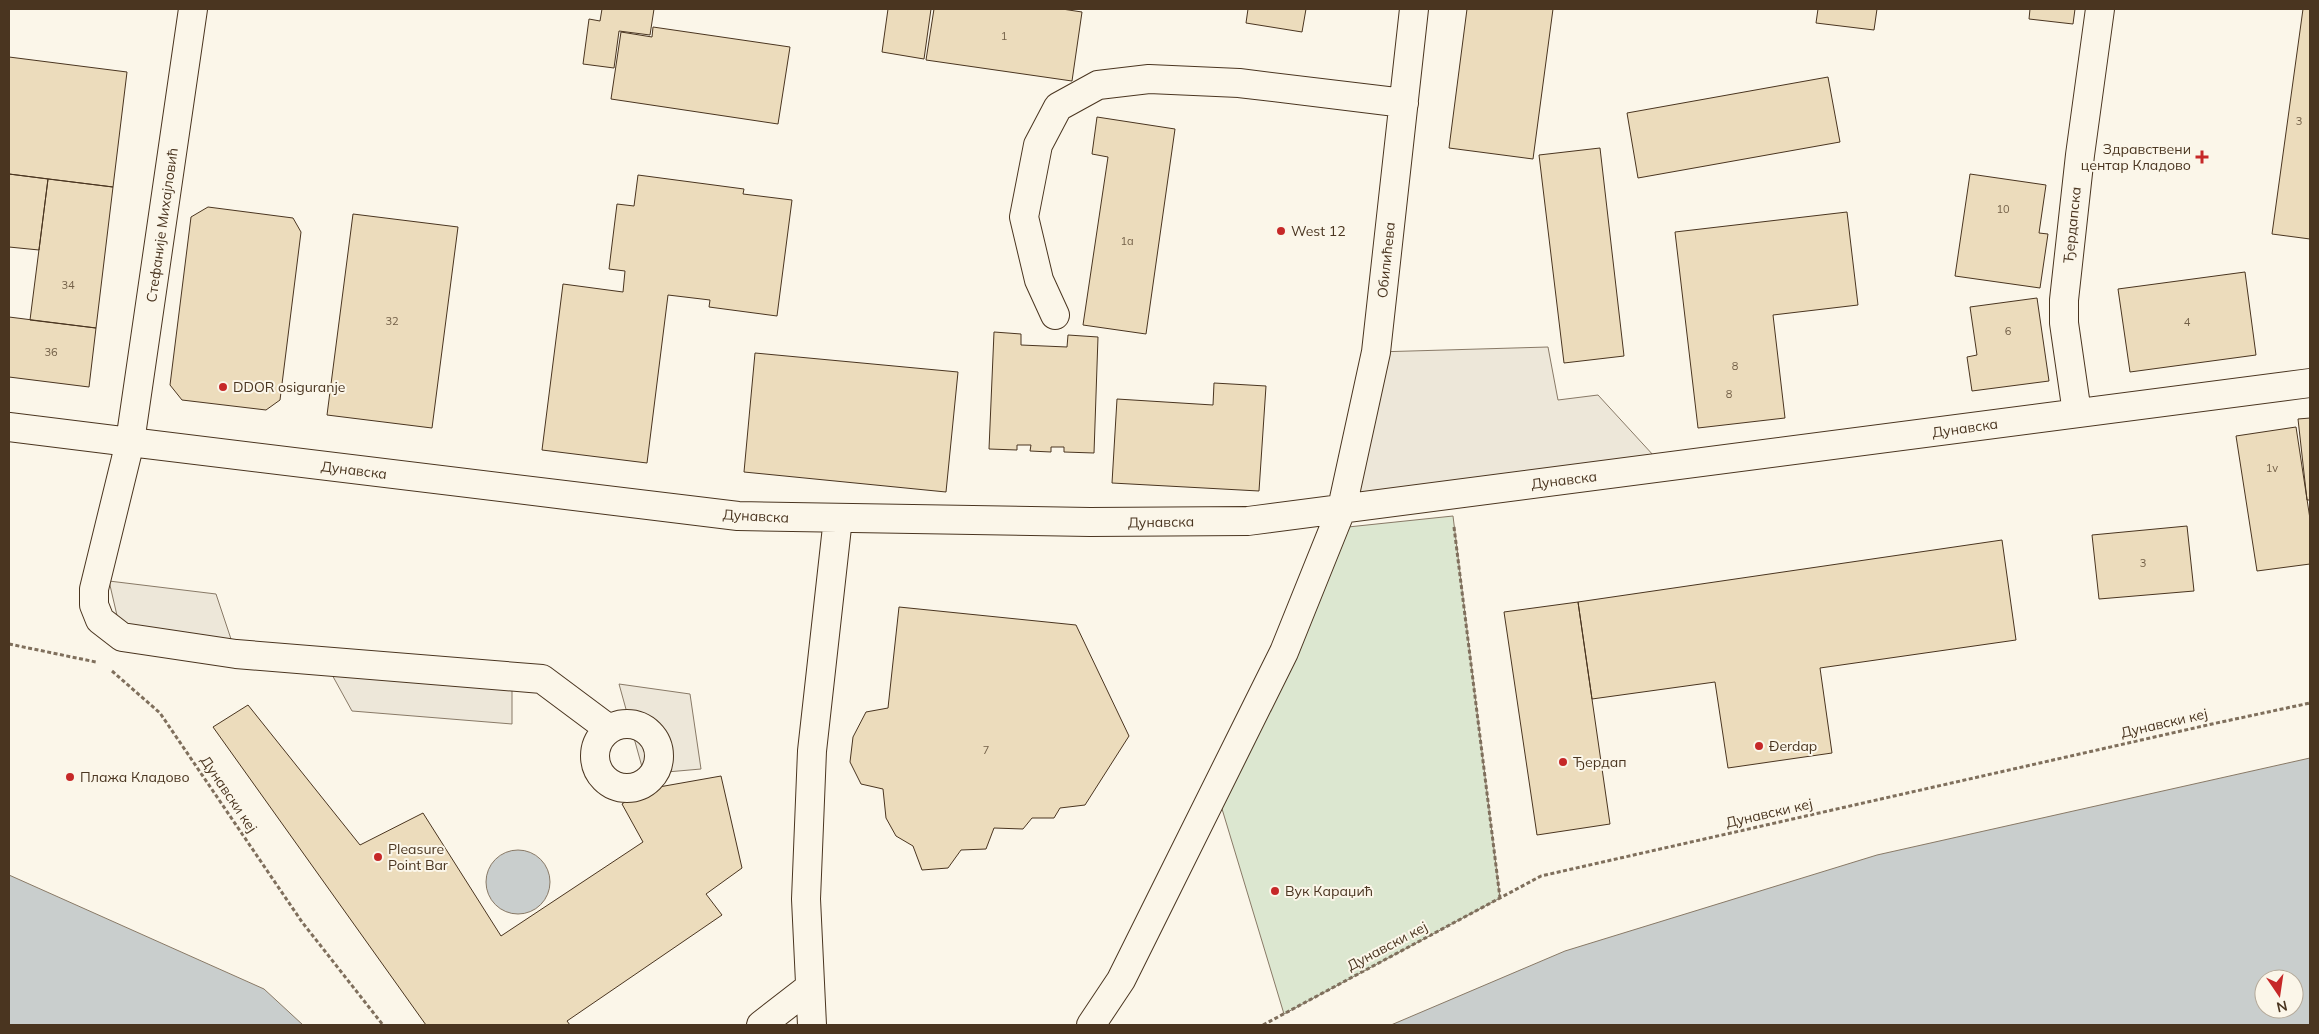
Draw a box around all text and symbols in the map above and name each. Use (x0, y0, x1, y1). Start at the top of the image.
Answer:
house number: 1 (1001, 29, 1007, 43)
house number: 3 (2296, 114, 2302, 128)
place label: Здравствени центар Кладово (2081, 140, 2191, 174)
street label: Стефаније Михајловић (142, 147, 182, 303)
marker: Здравствени центар Кладово (2195, 150, 2209, 164)
street label: Ђердапска (2059, 186, 2085, 264)
house number: 10 (1996, 202, 2010, 216)
street label: Обилићева (1373, 221, 1399, 299)
place label: West 12 (1291, 222, 1346, 240)
marker: West 12 (1275, 225, 1287, 237)
house number: 1a (1120, 234, 1134, 248)
house number: 34 (61, 278, 75, 292)
house number: 32 (385, 314, 399, 328)
house number: 4 (2184, 315, 2191, 329)
house number: 6 (2005, 324, 2012, 338)
house number: 36 (44, 345, 58, 359)
house number: 8 (1732, 359, 1739, 373)
place label: DDOR osiguranje (233, 378, 345, 396)
marker: DDOR osiguranje (217, 381, 229, 393)
house number: 8 (1726, 387, 1733, 401)
street label: Дунавска (1931, 414, 1999, 442)
street label: Дунавска (320, 457, 388, 483)
house number: 1v (2266, 461, 2278, 475)
street label: Дунавска (1530, 467, 1598, 493)
street label: Дунавска (722, 505, 790, 527)
street label: Дунавска (1128, 512, 1194, 532)
house number: 3 (2140, 556, 2146, 570)
street label: Дунавски кеј (2119, 704, 2209, 742)
place label: Đerdap (1769, 737, 1817, 755)
marker: Đerdap (1753, 740, 1765, 752)
house number: 7 (983, 743, 989, 757)
street label: Дунавски кеј (197, 752, 261, 836)
place label: Ђердап (1573, 753, 1627, 771)
marker: Ђердап (1557, 756, 1569, 768)
place label: Плажа Кладово (80, 768, 190, 786)
marker: Плажа Кладово (64, 771, 76, 783)
street label: Дунавски кеј (1724, 794, 1814, 832)
place label: Pleasure Point Bar (388, 840, 449, 874)
marker: Pleasure Point Bar (372, 851, 384, 863)
place label: Вук Караџић (1285, 882, 1373, 900)
marker: Вук Караџић (1269, 885, 1281, 897)
street label: Дунавски кеј (1344, 917, 1430, 975)
north arrow (2254, 969, 2304, 1019)
text: N (2275, 997, 2289, 1017)

